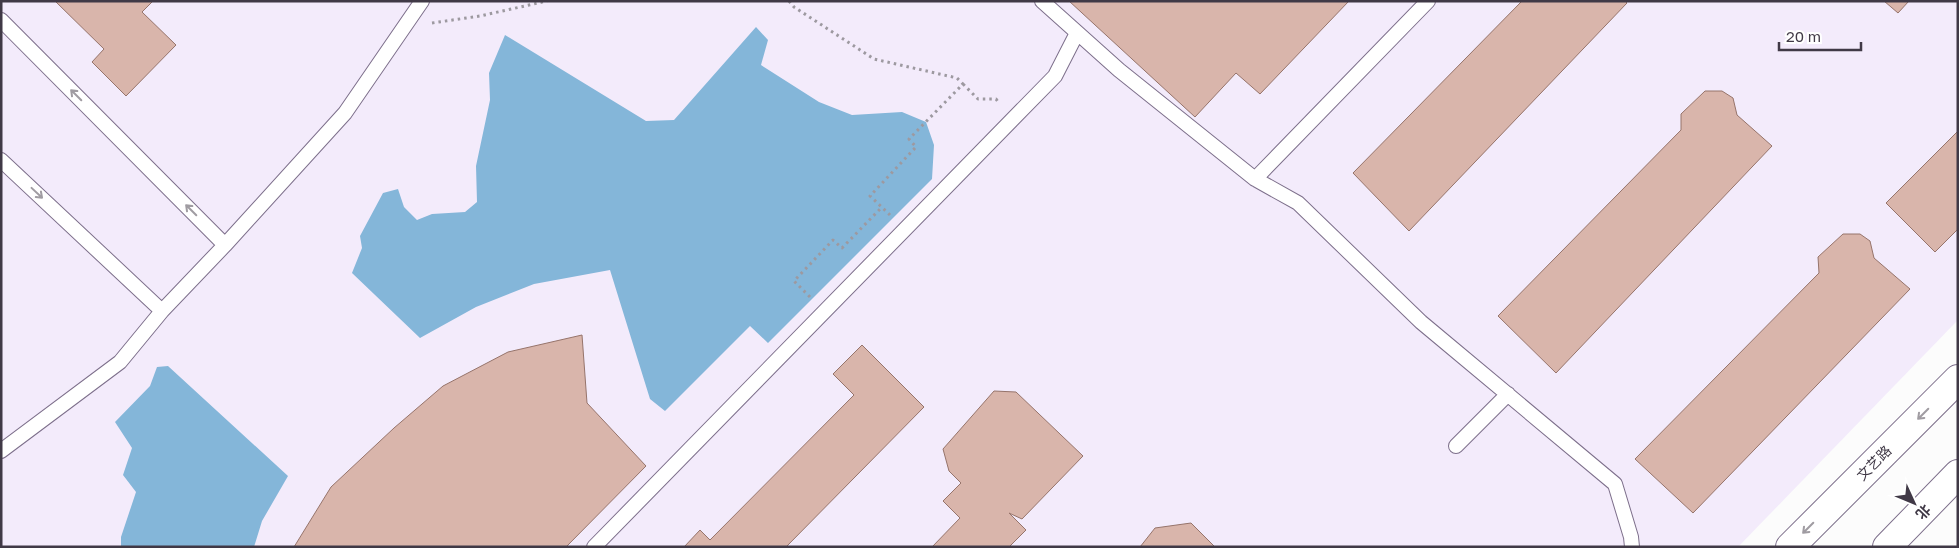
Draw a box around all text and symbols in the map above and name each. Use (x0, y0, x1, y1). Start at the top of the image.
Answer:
scale bar (1779, 20, 1862, 52)
text: 20 m (1786, 27, 1821, 45)
one-way arrow (70, 89, 83, 101)
one-way arrow (30, 187, 43, 199)
one-way arrow (185, 204, 197, 217)
one-way arrow (1917, 407, 1929, 420)
street label: 文艺路 (1853, 442, 1895, 484)
north arrow (1889, 478, 1939, 528)
text: 北 (1913, 501, 1935, 523)
one-way arrow (1802, 522, 1814, 535)

